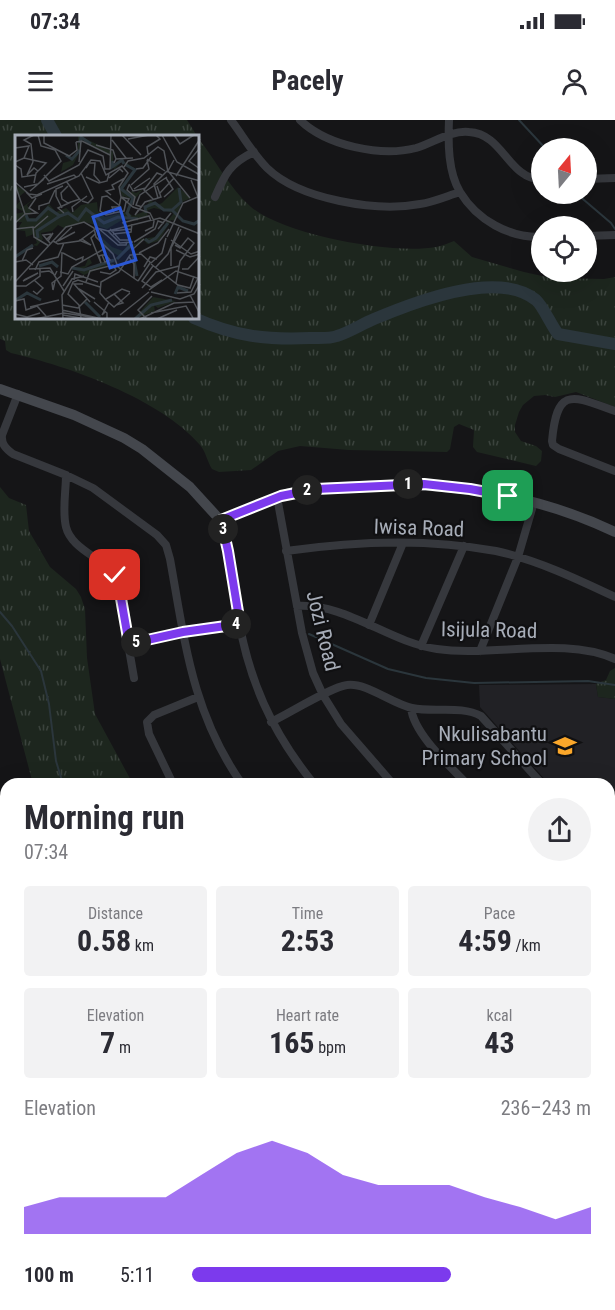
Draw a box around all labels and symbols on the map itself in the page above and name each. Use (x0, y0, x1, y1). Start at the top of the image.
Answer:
inset map (15, 135, 200, 320)
north arrow (531, 138, 597, 204)
pin: 1 (393, 469, 423, 499)
pin (482, 470, 533, 521)
pin: 2 (292, 475, 322, 505)
pin: 3 (208, 514, 238, 544)
street label: Iwisa Road (373, 514, 465, 542)
pin (89, 549, 140, 600)
street label: Jozi Road (301, 589, 345, 673)
pin: 4 (221, 609, 251, 639)
street label: Isijula Road (441, 617, 537, 643)
pin: 5 (121, 627, 151, 657)
place label: Nkulisabantu Primary School (421, 722, 547, 770)
school or university icon: Nkulisabantu Primary School (552, 733, 578, 759)

